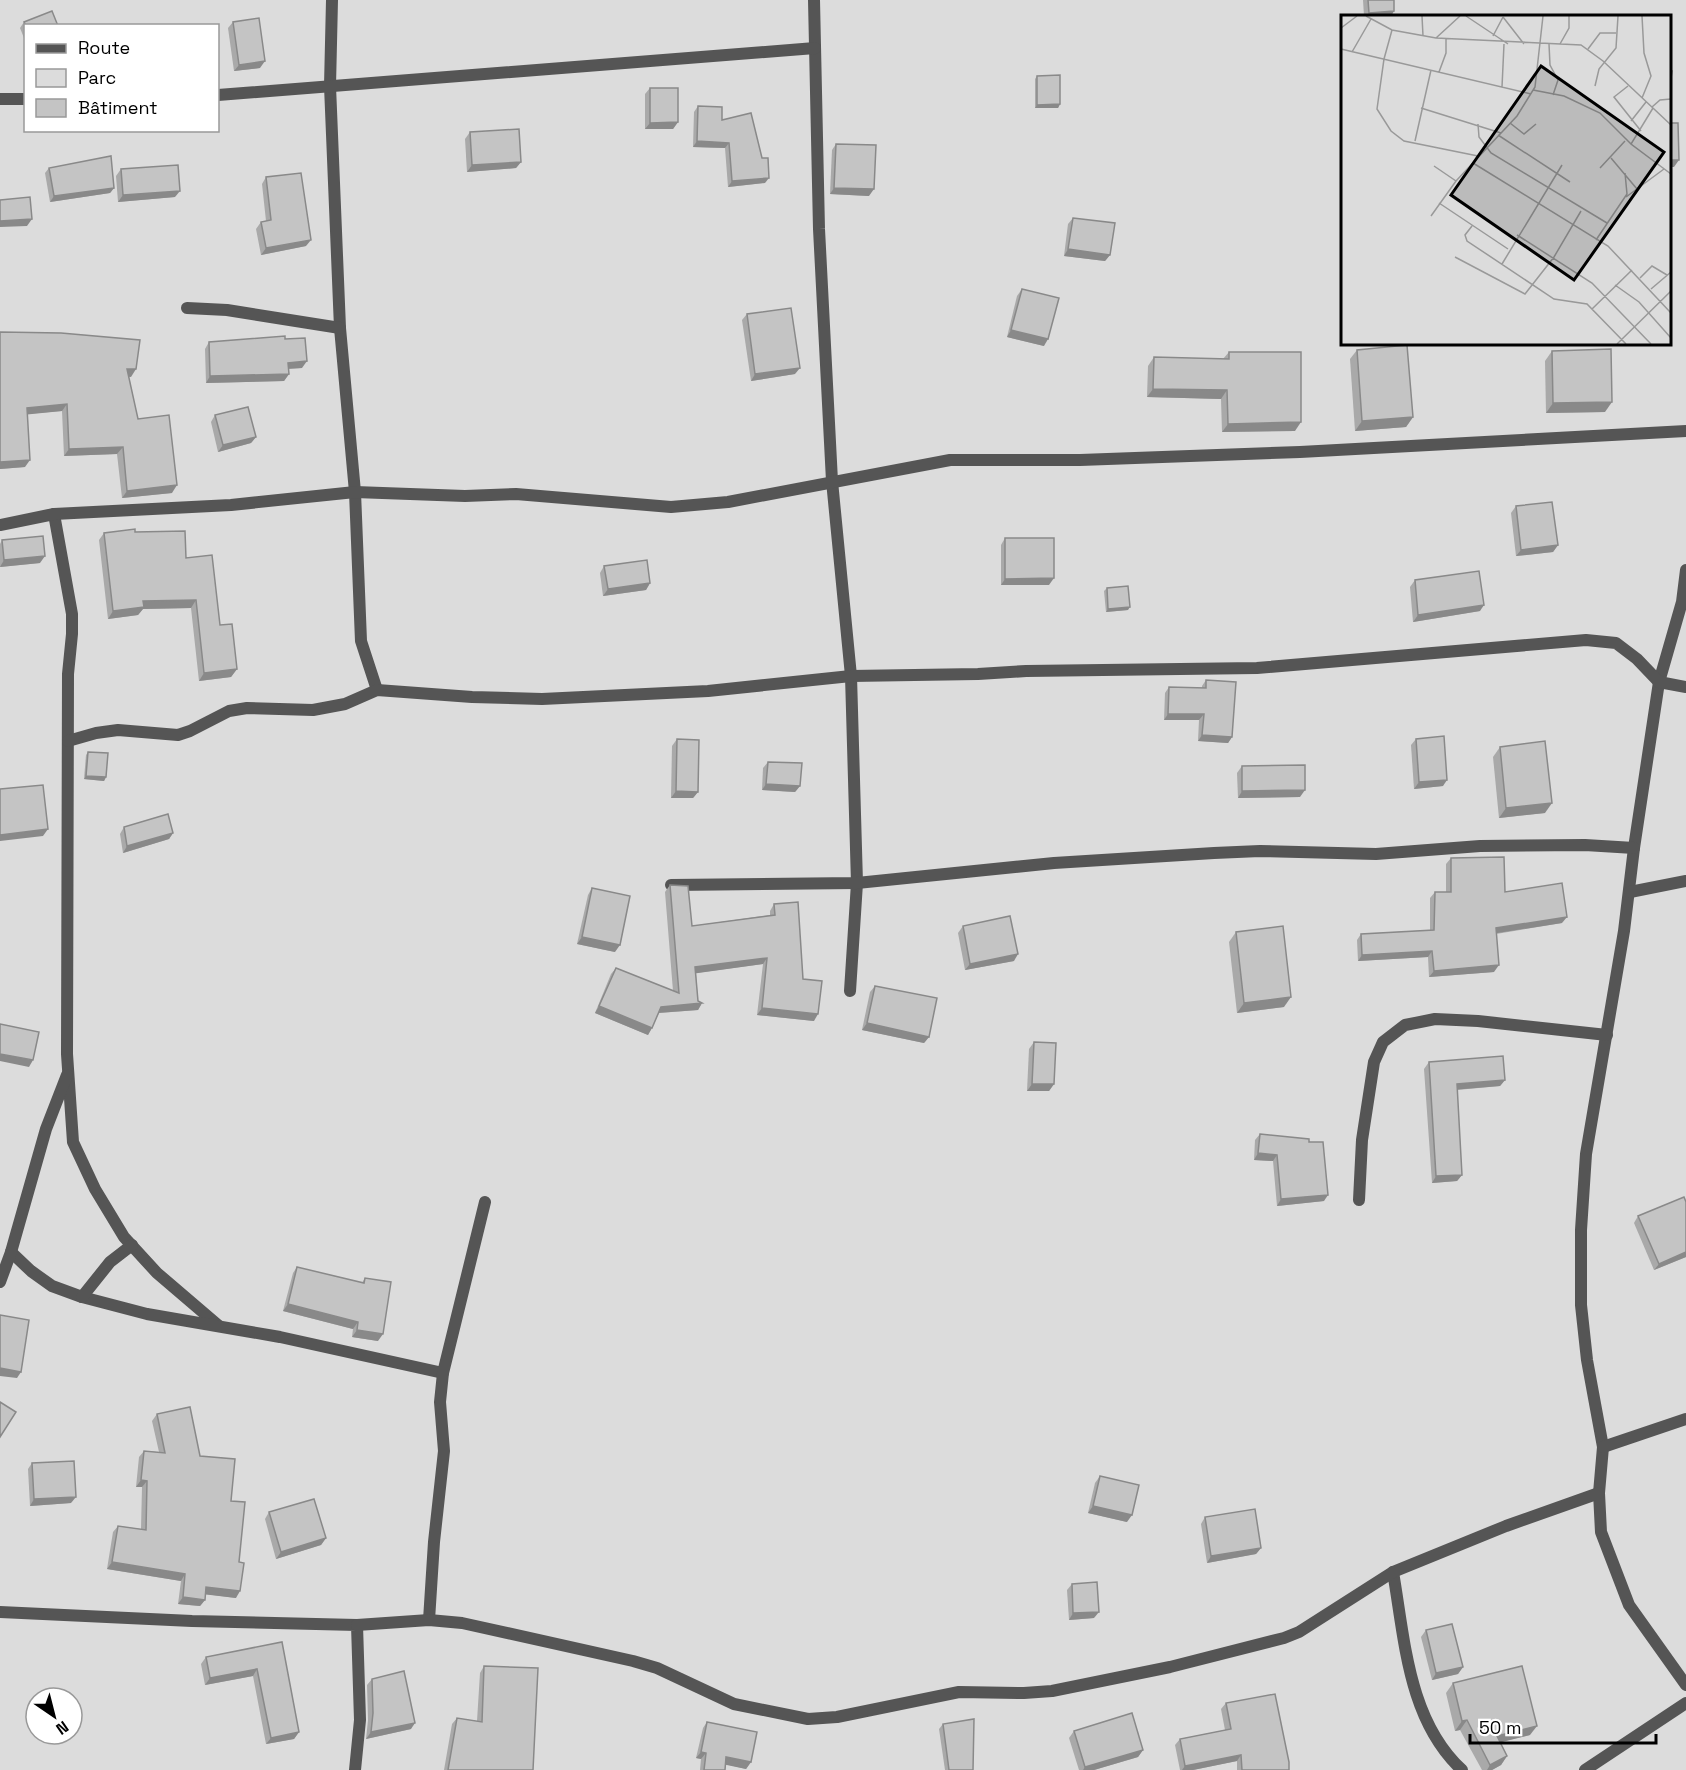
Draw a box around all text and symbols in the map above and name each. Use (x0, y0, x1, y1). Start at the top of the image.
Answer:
inset map (1341, 15, 1671, 345)
legend (24, 24, 219, 132)
text: Route (78, 36, 130, 59)
text: Parc (78, 66, 116, 89)
text: Bâtiment (78, 96, 158, 119)
north arrow (24, 1686, 84, 1746)
scale bar (1470, 1707, 1656, 1745)
text: N (52, 1716, 73, 1740)
text: 50 m (1479, 1716, 1521, 1739)

